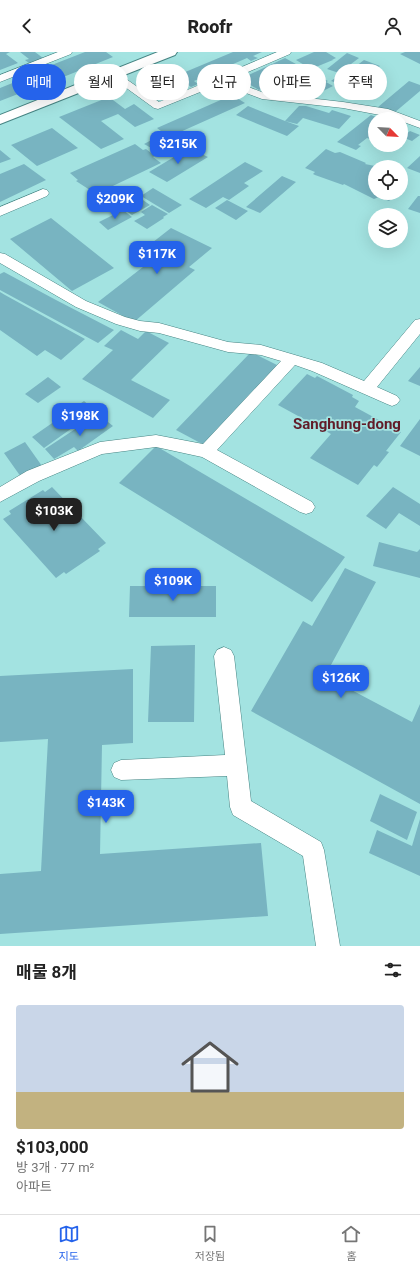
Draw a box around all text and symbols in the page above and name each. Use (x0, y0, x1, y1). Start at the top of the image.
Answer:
icon: back (16, 15, 38, 37)
icon: person (382, 15, 404, 37)
text: Roofr (187, 16, 233, 37)
chip: 매매 (12, 64, 66, 100)
chip: 월세 (74, 64, 128, 100)
chip: 필터 (136, 64, 189, 100)
chip: 신규 (197, 64, 251, 100)
chip: 아파트 (259, 64, 326, 100)
chip: 주택 (334, 64, 387, 100)
north arrow (368, 112, 408, 152)
map controls (368, 112, 408, 248)
pin: $215K (150, 131, 206, 165)
text: $215K (159, 136, 197, 151)
button: locate (368, 160, 408, 200)
pin: $209K (87, 186, 143, 220)
text: $209K (96, 191, 134, 206)
button: layers (368, 208, 408, 248)
pin: $117K (129, 241, 185, 275)
text: $117K (138, 246, 176, 261)
pin: $198K (52, 403, 108, 437)
text: $198K (61, 408, 99, 423)
district label: Sanghung-dong (293, 415, 401, 433)
pin: $103K (26, 498, 82, 532)
text: $103K (35, 503, 73, 518)
pin: $109K (145, 568, 201, 602)
text: $109K (154, 573, 192, 588)
pin: $126K (313, 665, 369, 699)
text: $126K (322, 670, 360, 685)
pin: $143K (78, 790, 134, 824)
text: $143K (87, 795, 125, 810)
icon: filters (382, 959, 404, 981)
text: 매물 8개 (16, 962, 77, 982)
icon: home (174, 1031, 246, 1103)
text: $103,000 (16, 1137, 88, 1157)
text: 방 3개 · 77 m² (16, 1160, 94, 1175)
text: 아파트 (16, 1179, 52, 1194)
tab: 지도 (58, 1223, 80, 1263)
tab: 저장됨 (195, 1223, 225, 1263)
tab: 홈 (340, 1223, 362, 1263)

